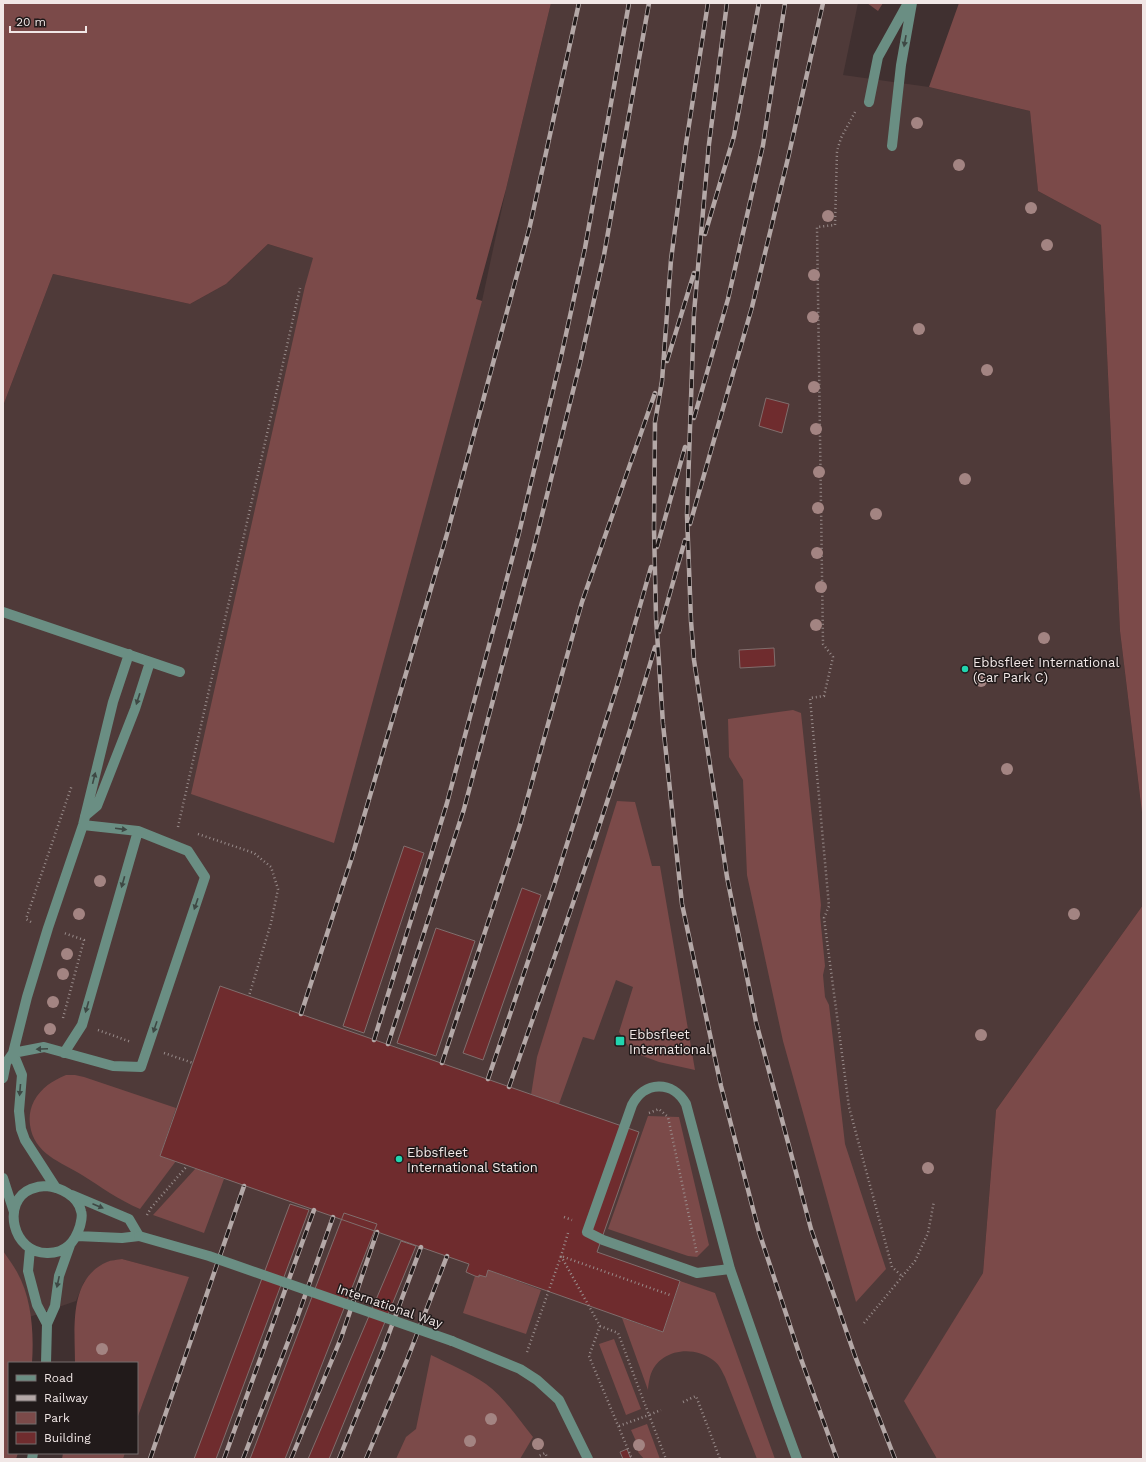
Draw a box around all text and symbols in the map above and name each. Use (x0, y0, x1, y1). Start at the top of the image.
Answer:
scale bar (10, 8, 86, 34)
text: 20 m (16, 15, 46, 29)
one-way arrow (902, 35, 908, 48)
place label: Ebbsfleet International (Car Park C) (973, 655, 1119, 685)
marker: Ebbsfleet International (Car Park C) (960, 664, 970, 674)
one-way arrow (135, 693, 141, 705)
one-way arrow (92, 771, 98, 784)
one-way arrow (115, 826, 127, 833)
one-way arrow (120, 877, 126, 889)
one-way arrow (193, 898, 199, 910)
one-way arrow (84, 1001, 90, 1013)
one-way arrow (151, 1021, 157, 1033)
place label: Ebbsfleet International (629, 1027, 710, 1057)
marker: Ebbsfleet International (614, 1035, 626, 1047)
one-way arrow (35, 1046, 48, 1052)
one-way arrow (17, 1084, 23, 1096)
place label: Ebbsfleet International Station (407, 1145, 538, 1175)
marker: Ebbsfleet International Station (394, 1154, 404, 1164)
one-way arrow (93, 1204, 105, 1210)
one-way arrow (55, 1276, 61, 1288)
street label: International Way (335, 1281, 445, 1331)
legend (8, 1362, 138, 1454)
text: Road (44, 1371, 73, 1385)
text: Railway (44, 1391, 89, 1405)
text: Park (44, 1411, 70, 1425)
text: Building (44, 1431, 91, 1445)

